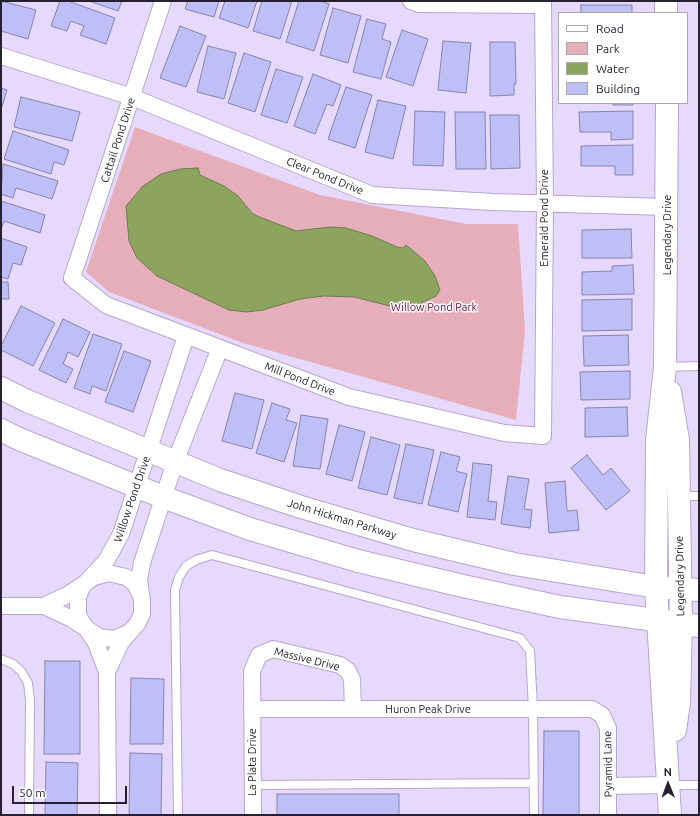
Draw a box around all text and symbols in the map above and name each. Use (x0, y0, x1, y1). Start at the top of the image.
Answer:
legend (558, 12, 688, 104)
text: Road (596, 22, 624, 35)
text: Park (596, 42, 620, 55)
text: Water (596, 62, 629, 75)
text: Building (596, 82, 640, 95)
street label: Cattail Pond Drive (98, 96, 138, 184)
street label: Clear Pond Drive (284, 154, 366, 198)
street label: Emerald Pond Drive (537, 169, 551, 267)
street label: Legendary Drive (660, 195, 674, 275)
park label: Willow Pond Park (391, 300, 477, 314)
street label: Mill Pond Drive (263, 359, 337, 399)
street label: Willow Pond Drive (111, 454, 153, 544)
street label: John Hickman Parkway (286, 496, 398, 542)
street label: Legendary Drive (673, 536, 687, 616)
street label: Massive Drive (273, 644, 341, 674)
street label: Huron Peak Drive (385, 702, 471, 716)
street label: La Plata Drive (245, 728, 259, 796)
street label: Pyramid Lane (601, 731, 615, 797)
north arrow (648, 764, 688, 804)
text: N (664, 766, 672, 778)
scale bar (14, 778, 129, 804)
text: 50 m (19, 786, 46, 799)

